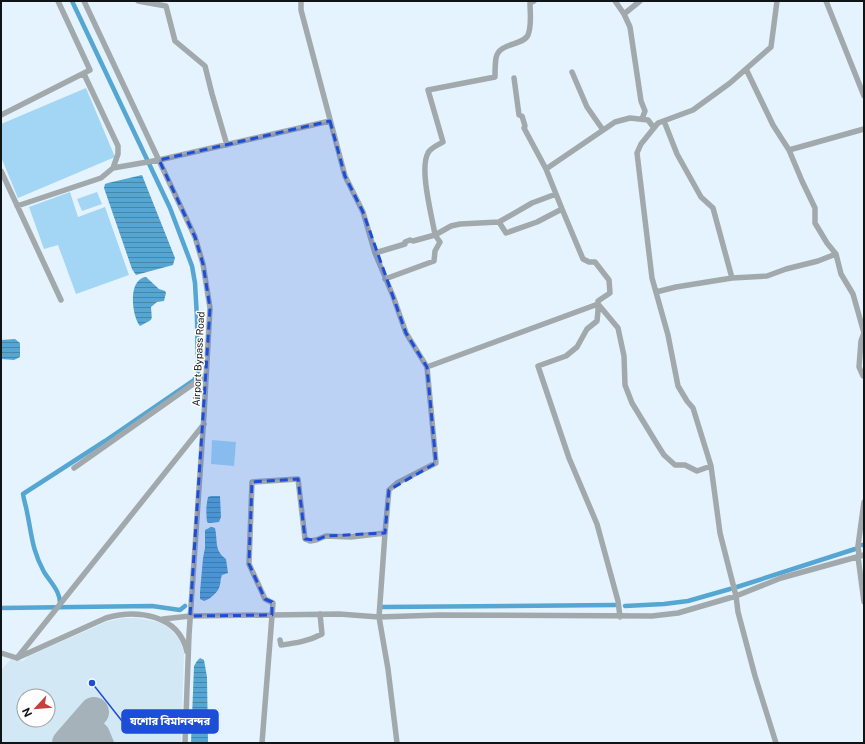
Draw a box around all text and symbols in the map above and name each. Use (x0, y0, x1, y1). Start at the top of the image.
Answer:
street label: Airport Bypass Road (190, 311, 206, 407)
north arrow (16, 688, 56, 728)
text: N (20, 706, 34, 719)
callout: যশোর বিমানবন্দর (122, 710, 218, 733)
text: যশোর বিমানবন্দর (129, 715, 210, 727)

